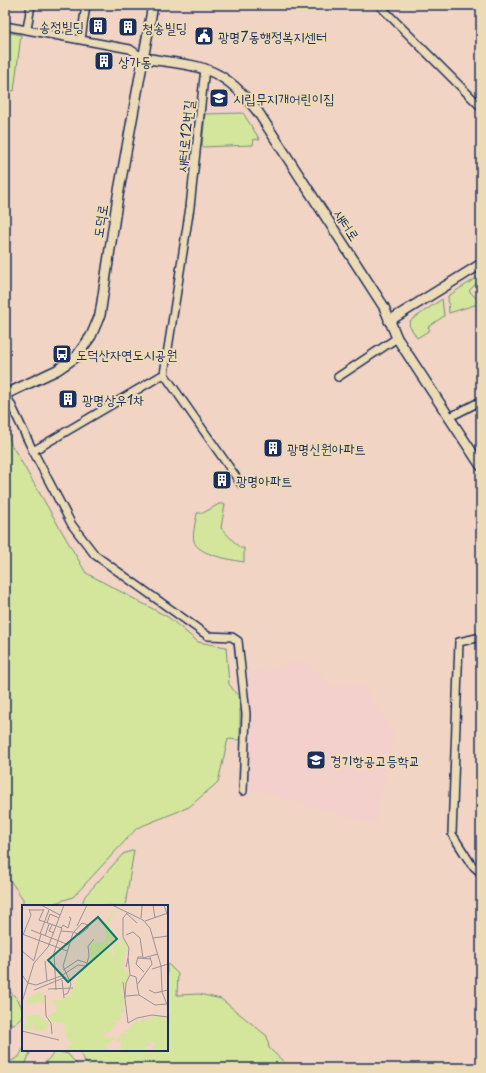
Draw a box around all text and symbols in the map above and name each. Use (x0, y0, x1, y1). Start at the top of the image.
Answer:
building icon: 송정빌딩 (87, 15, 109, 37)
place label: 송정빌딩 (39, 16, 84, 37)
building icon: 청송빌딩 (117, 16, 139, 38)
place label: 청송빌딩 (142, 17, 187, 38)
public building icon: 광명7동행정복지센터 (193, 25, 215, 47)
place label: 광명7동행정복지센터 (218, 26, 327, 47)
building icon: 상가동 (93, 50, 115, 72)
place label: 상가동 (118, 51, 152, 72)
school or university icon: 시립무지개어린이집 (208, 87, 230, 109)
place label: 시립무지개어린이집 (233, 88, 334, 109)
street label: 새터로12번길 (171, 98, 199, 173)
street label: 도덕로 (87, 203, 113, 239)
street label: 새터로 (329, 205, 365, 245)
bus stop icon: 도덕산자연도시공원 (51, 343, 73, 365)
place label: 도덕산자연도시공원 (76, 344, 177, 365)
building icon: 광명상우1차 (57, 388, 79, 410)
place label: 광명상우1차 (82, 389, 145, 410)
building icon: 광명신원아파트 (262, 437, 284, 459)
place label: 광명신원아파트 (287, 438, 366, 459)
building icon: 광명아파트 (211, 469, 233, 491)
place label: 광명아파트 (236, 470, 292, 491)
school or university icon: 경기항공고등학교 (305, 749, 327, 771)
place label: 경기항공고등학교 (330, 750, 420, 771)
inset map (22, 905, 168, 1051)

